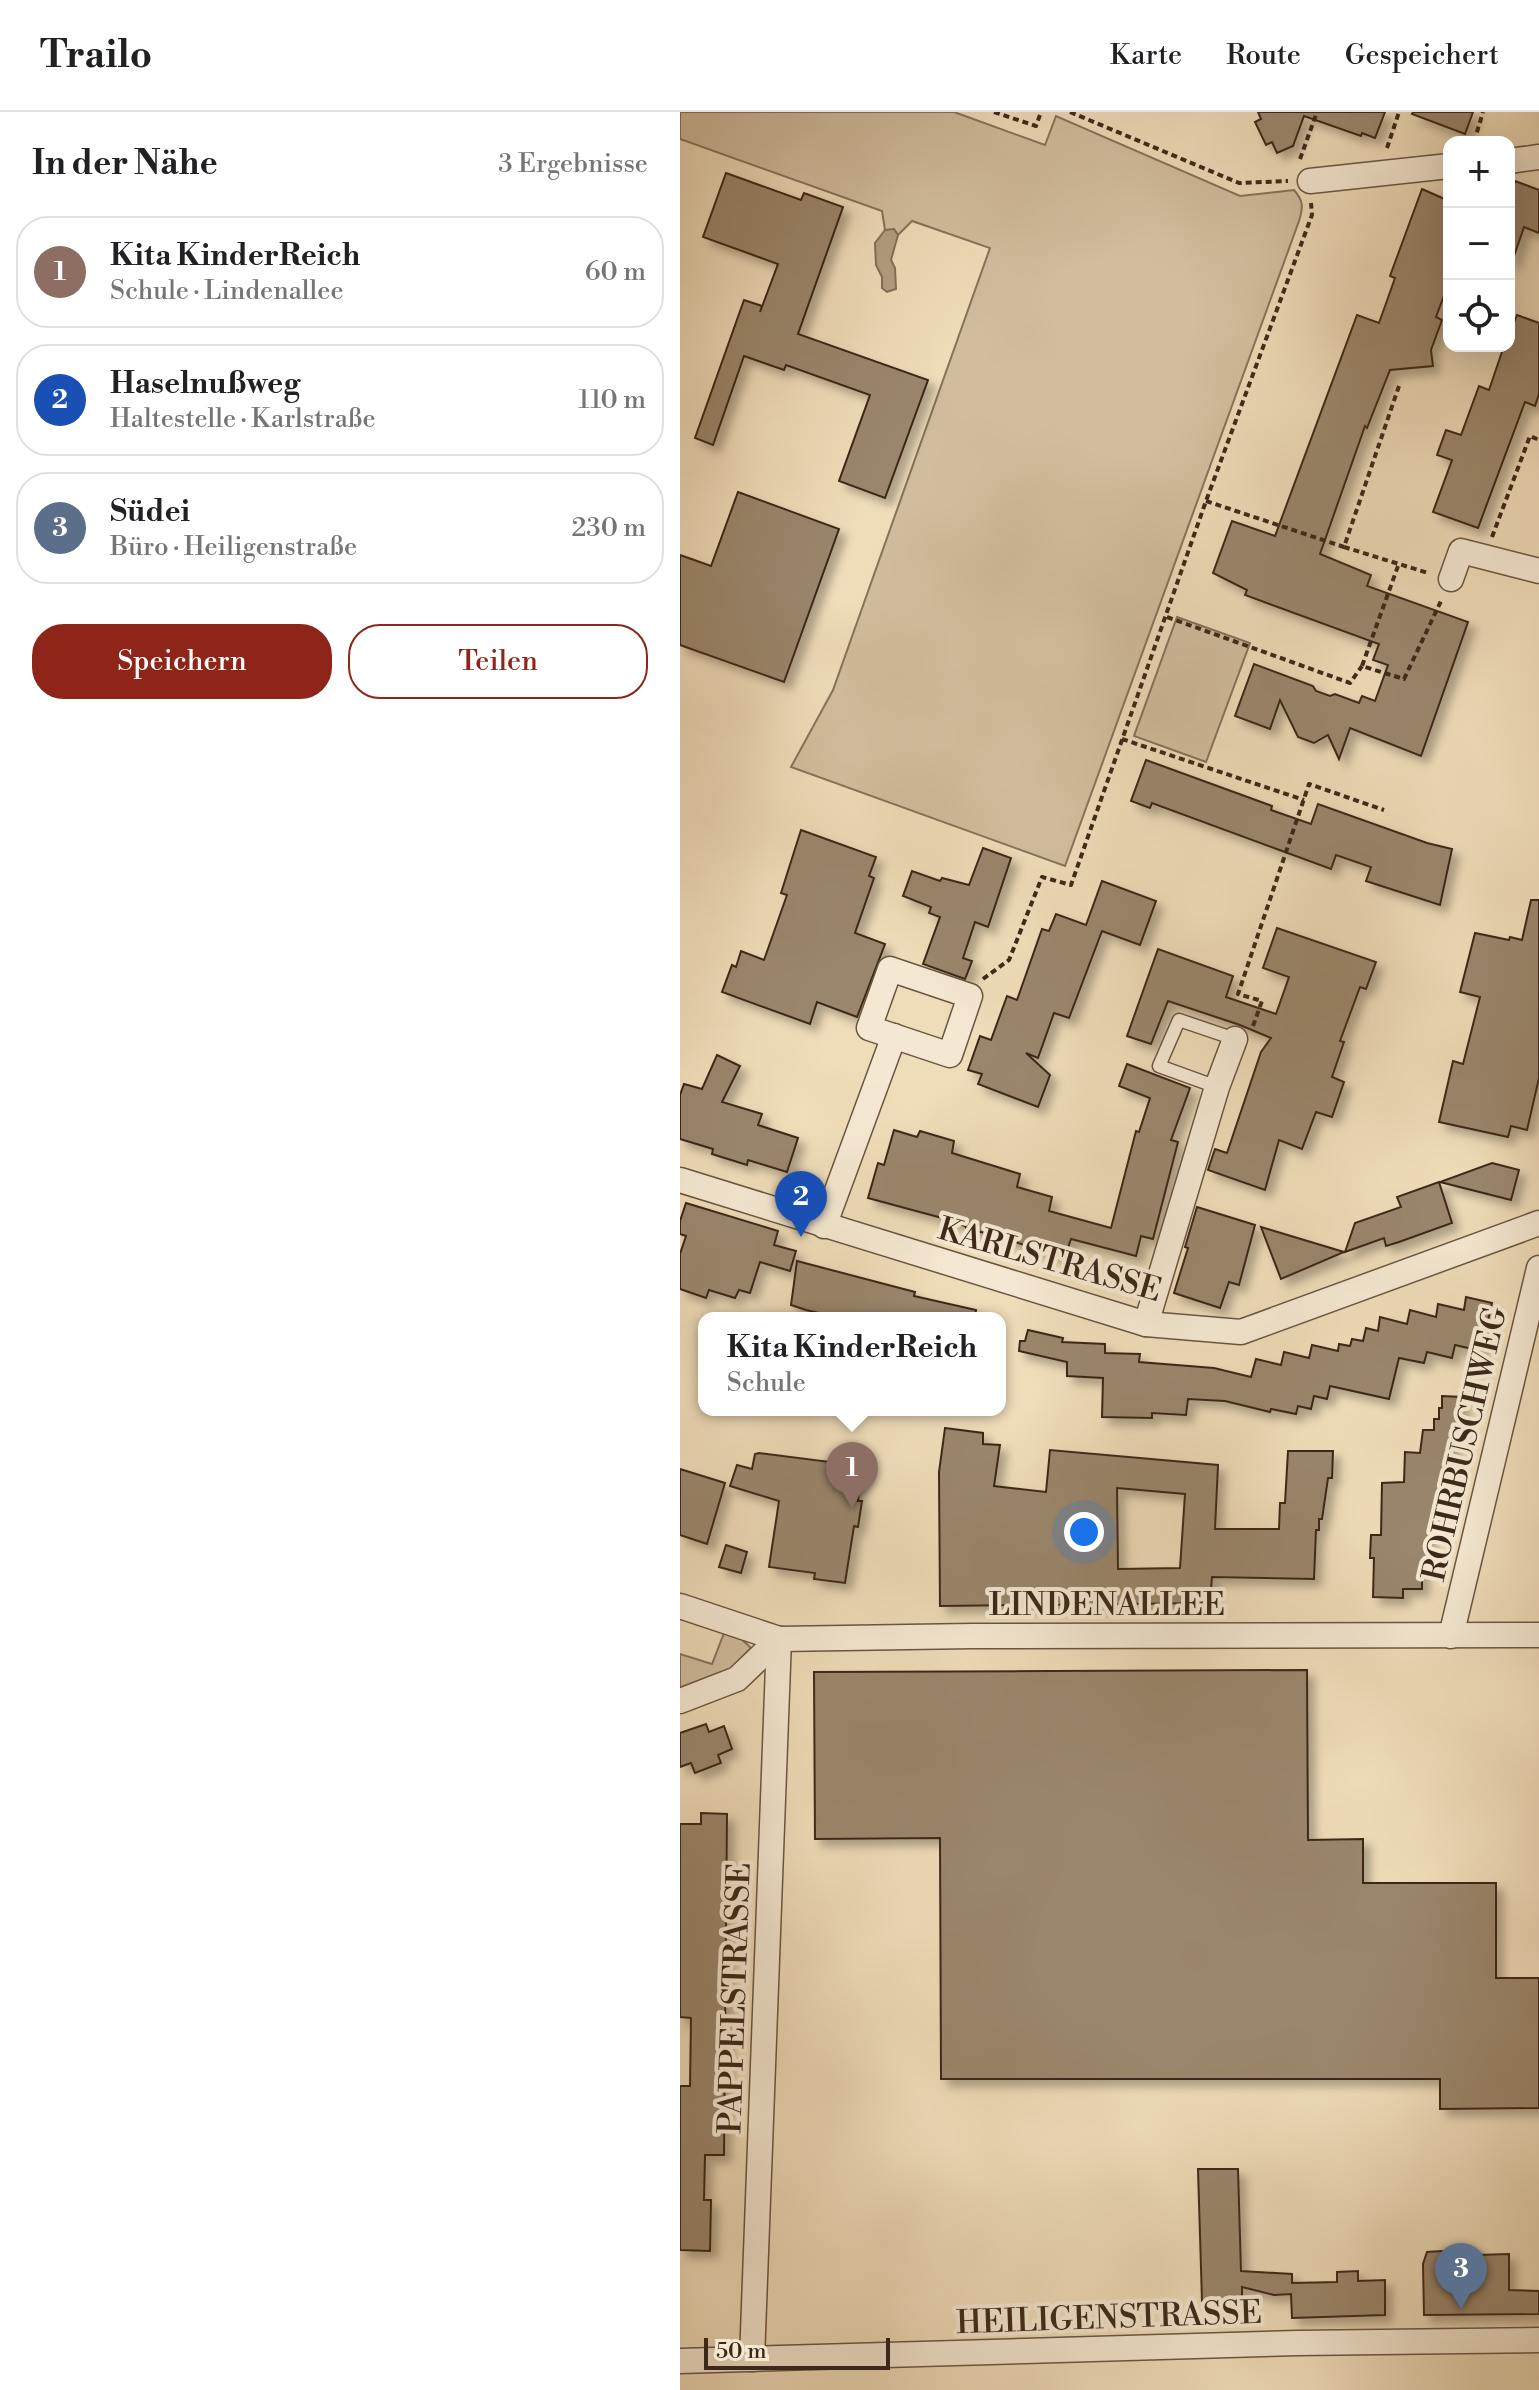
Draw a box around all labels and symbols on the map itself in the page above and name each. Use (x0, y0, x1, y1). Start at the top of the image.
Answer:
pin: 2 (775, 1171, 827, 1237)
street label: KARLSTRASSE (933, 1209, 1166, 1311)
street label: ROHRBUSCHWEG (1414, 1303, 1516, 1585)
pin: 1 (826, 1442, 878, 1508)
your location (1064, 1512, 1104, 1552)
street label: LINDENALLEE (989, 1585, 1225, 1625)
street label: PAPPELSTRASSE (710, 1862, 760, 2134)
pin: 3 (1435, 2243, 1487, 2309)
street label: HEILIGENSTRASSE (955, 2293, 1263, 2343)
scale bar (704, 2334, 890, 2370)

